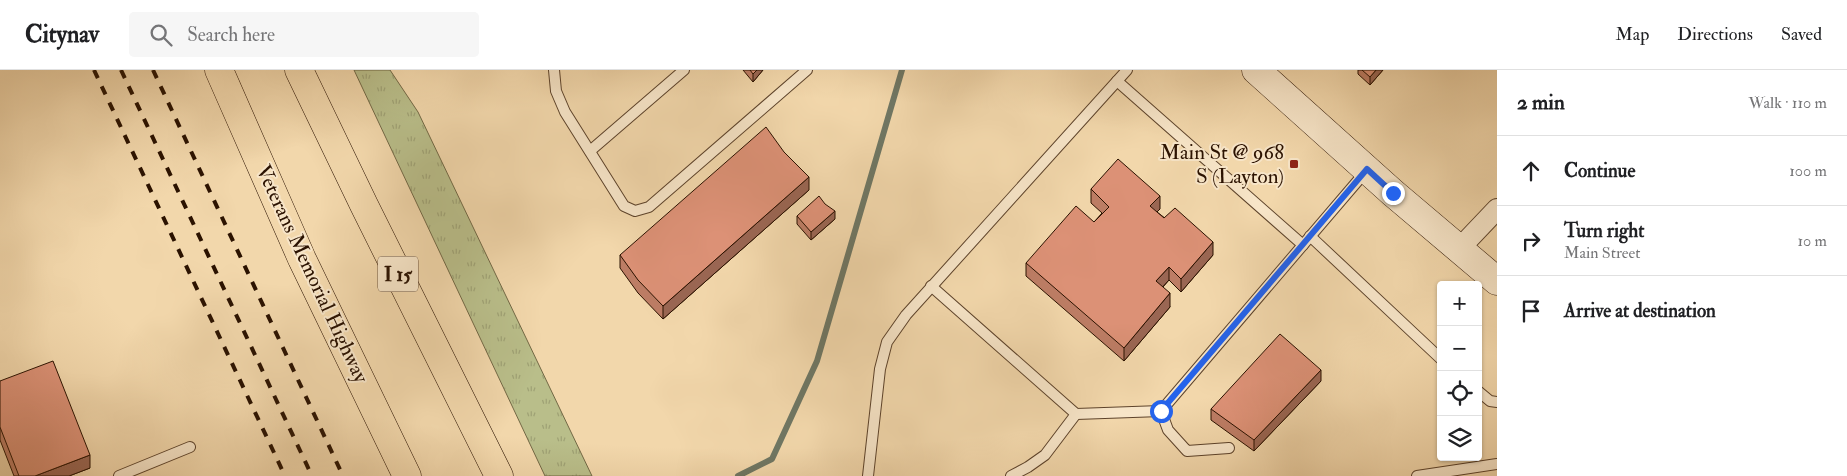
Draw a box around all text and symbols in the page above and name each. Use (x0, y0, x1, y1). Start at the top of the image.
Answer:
search box (129, 12, 479, 57)
text: Citynav (25, 19, 99, 50)
icon: search (147, 21, 175, 49)
text: Search here (187, 23, 275, 47)
text: Map (1616, 23, 1649, 46)
text: Directions (1677, 23, 1753, 46)
text: Saved (1781, 23, 1822, 46)
text: 2 min (1517, 89, 1565, 116)
text: Walk · 110 m (1749, 93, 1827, 113)
place label: Main St @ 968 S (Layton) (1160, 139, 1284, 190)
icon: ahead (1517, 157, 1545, 185)
marker: Main St @ 968 S (Layton) (1288, 158, 1300, 170)
text: Continue (1564, 159, 1635, 183)
street label: Veterans Memorial Highway (250, 161, 375, 388)
text: 100 m (1789, 161, 1827, 181)
route end (1382, 182, 1405, 205)
text: Turn right (1564, 219, 1644, 243)
icon: right (1517, 227, 1545, 255)
text: 10 m (1797, 231, 1827, 251)
text: Main Street (1564, 243, 1640, 263)
road number: I 15 (378, 256, 418, 292)
map controls (1437, 281, 1482, 461)
button: + (1437, 281, 1482, 326)
icon: arrive (1517, 297, 1545, 325)
text: Arrive at destination (1564, 299, 1716, 323)
button: − (1437, 326, 1482, 371)
button: locate (1437, 371, 1482, 416)
route start (1150, 400, 1173, 423)
button: layers (1437, 416, 1482, 461)

